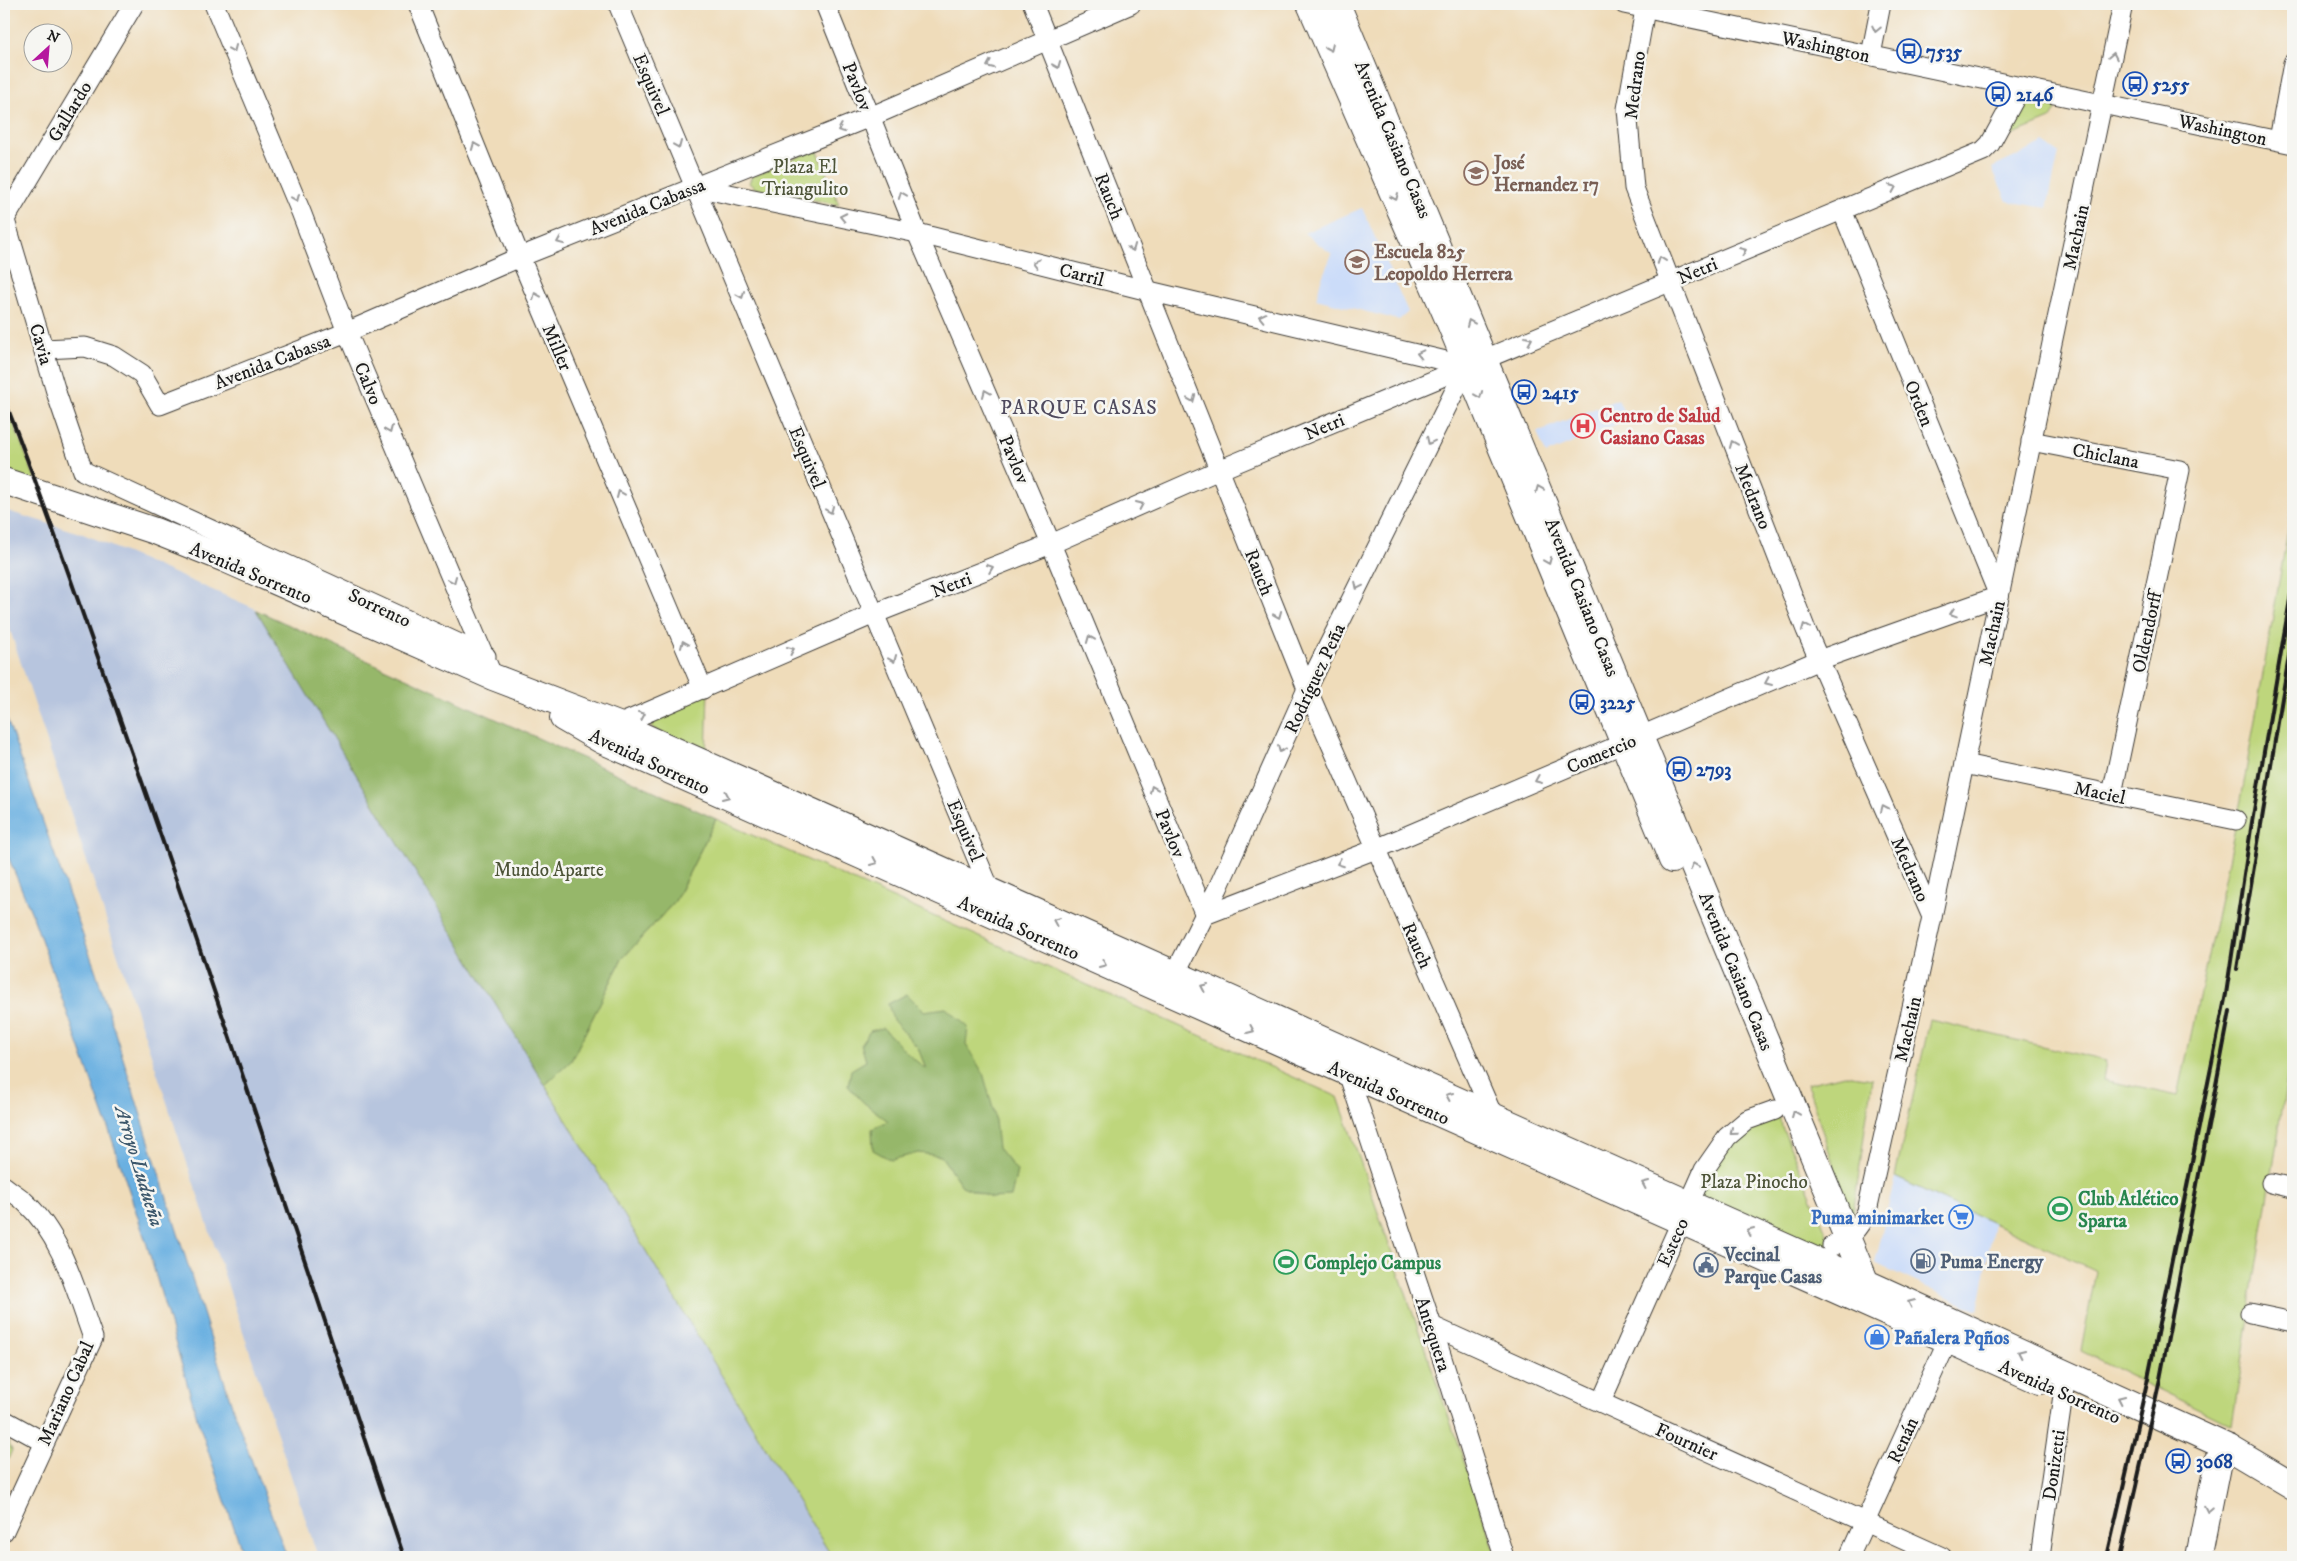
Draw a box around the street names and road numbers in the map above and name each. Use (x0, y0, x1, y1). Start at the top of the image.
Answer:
street label: Washington (1778, 27, 1872, 68)
street label: Esquivel (626, 50, 674, 120)
street label: Medrano (1620, 50, 1651, 121)
street label: Avenida Casiano Casas (1349, 57, 1436, 222)
street label: Pavlov (837, 59, 877, 115)
street label: Gallardo (43, 77, 97, 146)
street label: Washington (2175, 110, 2269, 151)
street label: Rauch (1089, 170, 1128, 223)
street label: Avenida Cabassa (586, 174, 709, 241)
street label: Machain (2058, 202, 2095, 272)
street label: Netri (1674, 253, 1721, 290)
street label: Carril (1057, 259, 1107, 292)
street label: Cavia (24, 321, 57, 368)
street label: Miller (537, 321, 577, 374)
street label: Avenida Cabassa (211, 330, 334, 395)
street label: Calvo (348, 359, 387, 408)
street label: Orden (1899, 377, 1938, 430)
street label: Netri (1301, 409, 1348, 446)
street label: Esquivel (782, 423, 830, 493)
street label: Pavlov (993, 432, 1034, 488)
street label: Chiclana (2070, 439, 2141, 474)
street label: Medrano (1729, 460, 1776, 533)
street label: Avenida Casiano Casas (1539, 515, 1624, 680)
street label: Avenida Sorrento (186, 537, 315, 609)
street label: Rauch (1239, 546, 1278, 599)
street label: Netri (928, 567, 975, 604)
street label: Sorrento (344, 584, 414, 633)
street label: Oldendorff (2128, 586, 2168, 675)
street label: Machain (1974, 598, 2011, 668)
street label: Rodríguez Peña (1280, 620, 1351, 737)
street label: Avenida Sorrento (585, 724, 713, 800)
street label: Comercio (1563, 729, 1640, 779)
street label: Maciel (2072, 777, 2128, 810)
street label: Esquivel (940, 796, 988, 866)
street label: Pavlov (1150, 806, 1190, 862)
street label: Medrano (1885, 834, 1934, 906)
street label: Avenida Casiano Casas (1693, 889, 1778, 1054)
street label: Avenida Sorrento (954, 891, 1083, 965)
street label: Rauch (1396, 919, 1437, 972)
street label: Machain (1890, 994, 1927, 1064)
street label: Avenida Sorrento (1324, 1056, 1453, 1130)
street label: Esteco (1652, 1215, 1694, 1271)
street label: Antequera (1409, 1294, 1455, 1375)
street label: Mariano Cabal (33, 1337, 100, 1449)
street label: Avenida Sorrento (1995, 1355, 2124, 1429)
street label: Renán (1883, 1414, 1924, 1467)
street label: Fournier (1651, 1418, 1721, 1466)
street label: Donizetti (2038, 1428, 2071, 1502)

